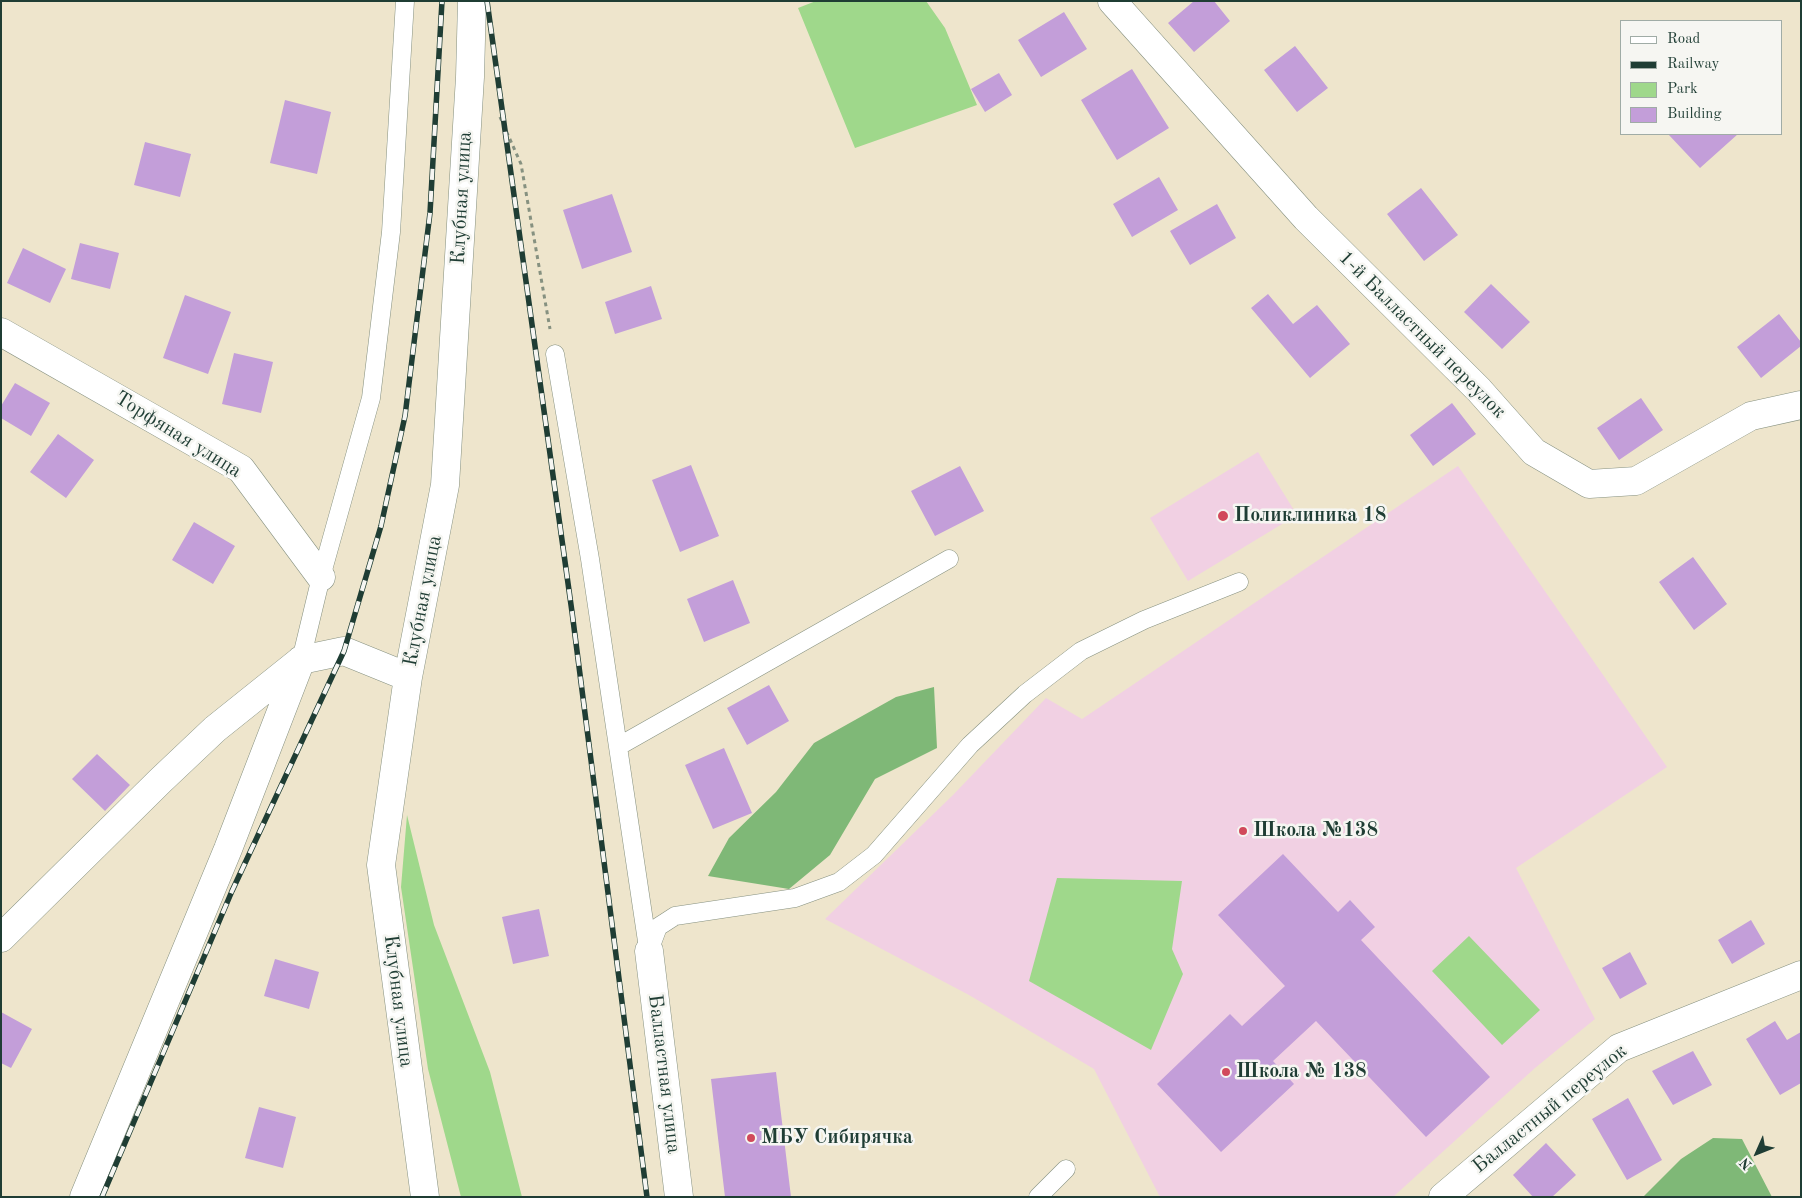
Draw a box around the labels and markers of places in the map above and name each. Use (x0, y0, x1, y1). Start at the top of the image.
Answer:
place label: Поликлиника 18 (1234, 504, 1386, 528)
marker: Поликлиника 18 (1216, 509, 1230, 523)
place label: Школа №138 (1253, 819, 1378, 843)
marker: Школа №138 (1237, 825, 1249, 837)
place label: Школа № 138 (1236, 1060, 1367, 1084)
marker: Школа № 138 (1220, 1066, 1232, 1078)
place label: МБУ Сибирячка (761, 1126, 913, 1150)
marker: МБУ Сибирячка (745, 1132, 757, 1144)

